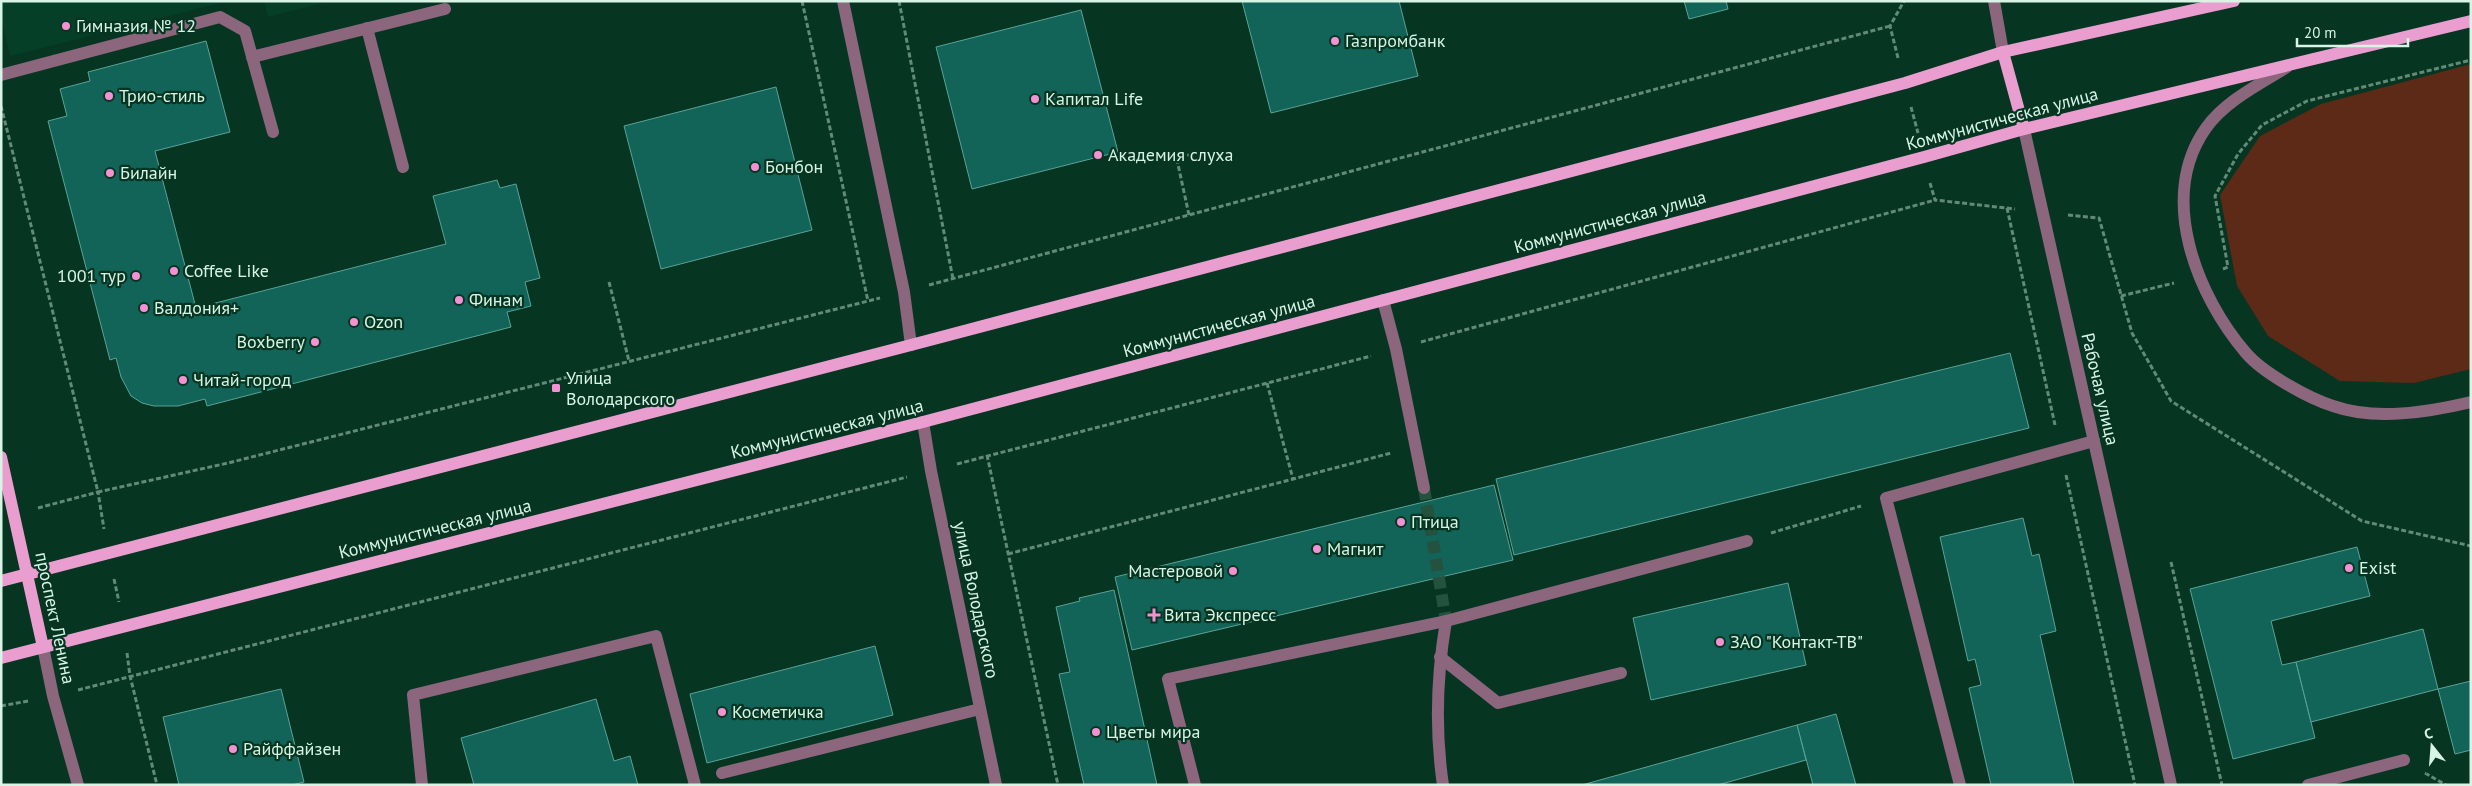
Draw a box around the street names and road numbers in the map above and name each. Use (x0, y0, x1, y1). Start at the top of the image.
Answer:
street label: Коммунистическая улица (1903, 82, 2100, 155)
street label: Коммунистическая улица (1511, 185, 1708, 258)
street label: Коммунистическая улица (1120, 289, 1317, 362)
street label: Рабочая улица (2076, 330, 2125, 447)
street label: Коммунистическая улица (728, 393, 926, 464)
street label: Коммунистическая улица (336, 493, 534, 564)
street label: улица Володарского (949, 519, 1004, 680)
street label: проспект Ленина (30, 550, 81, 686)

